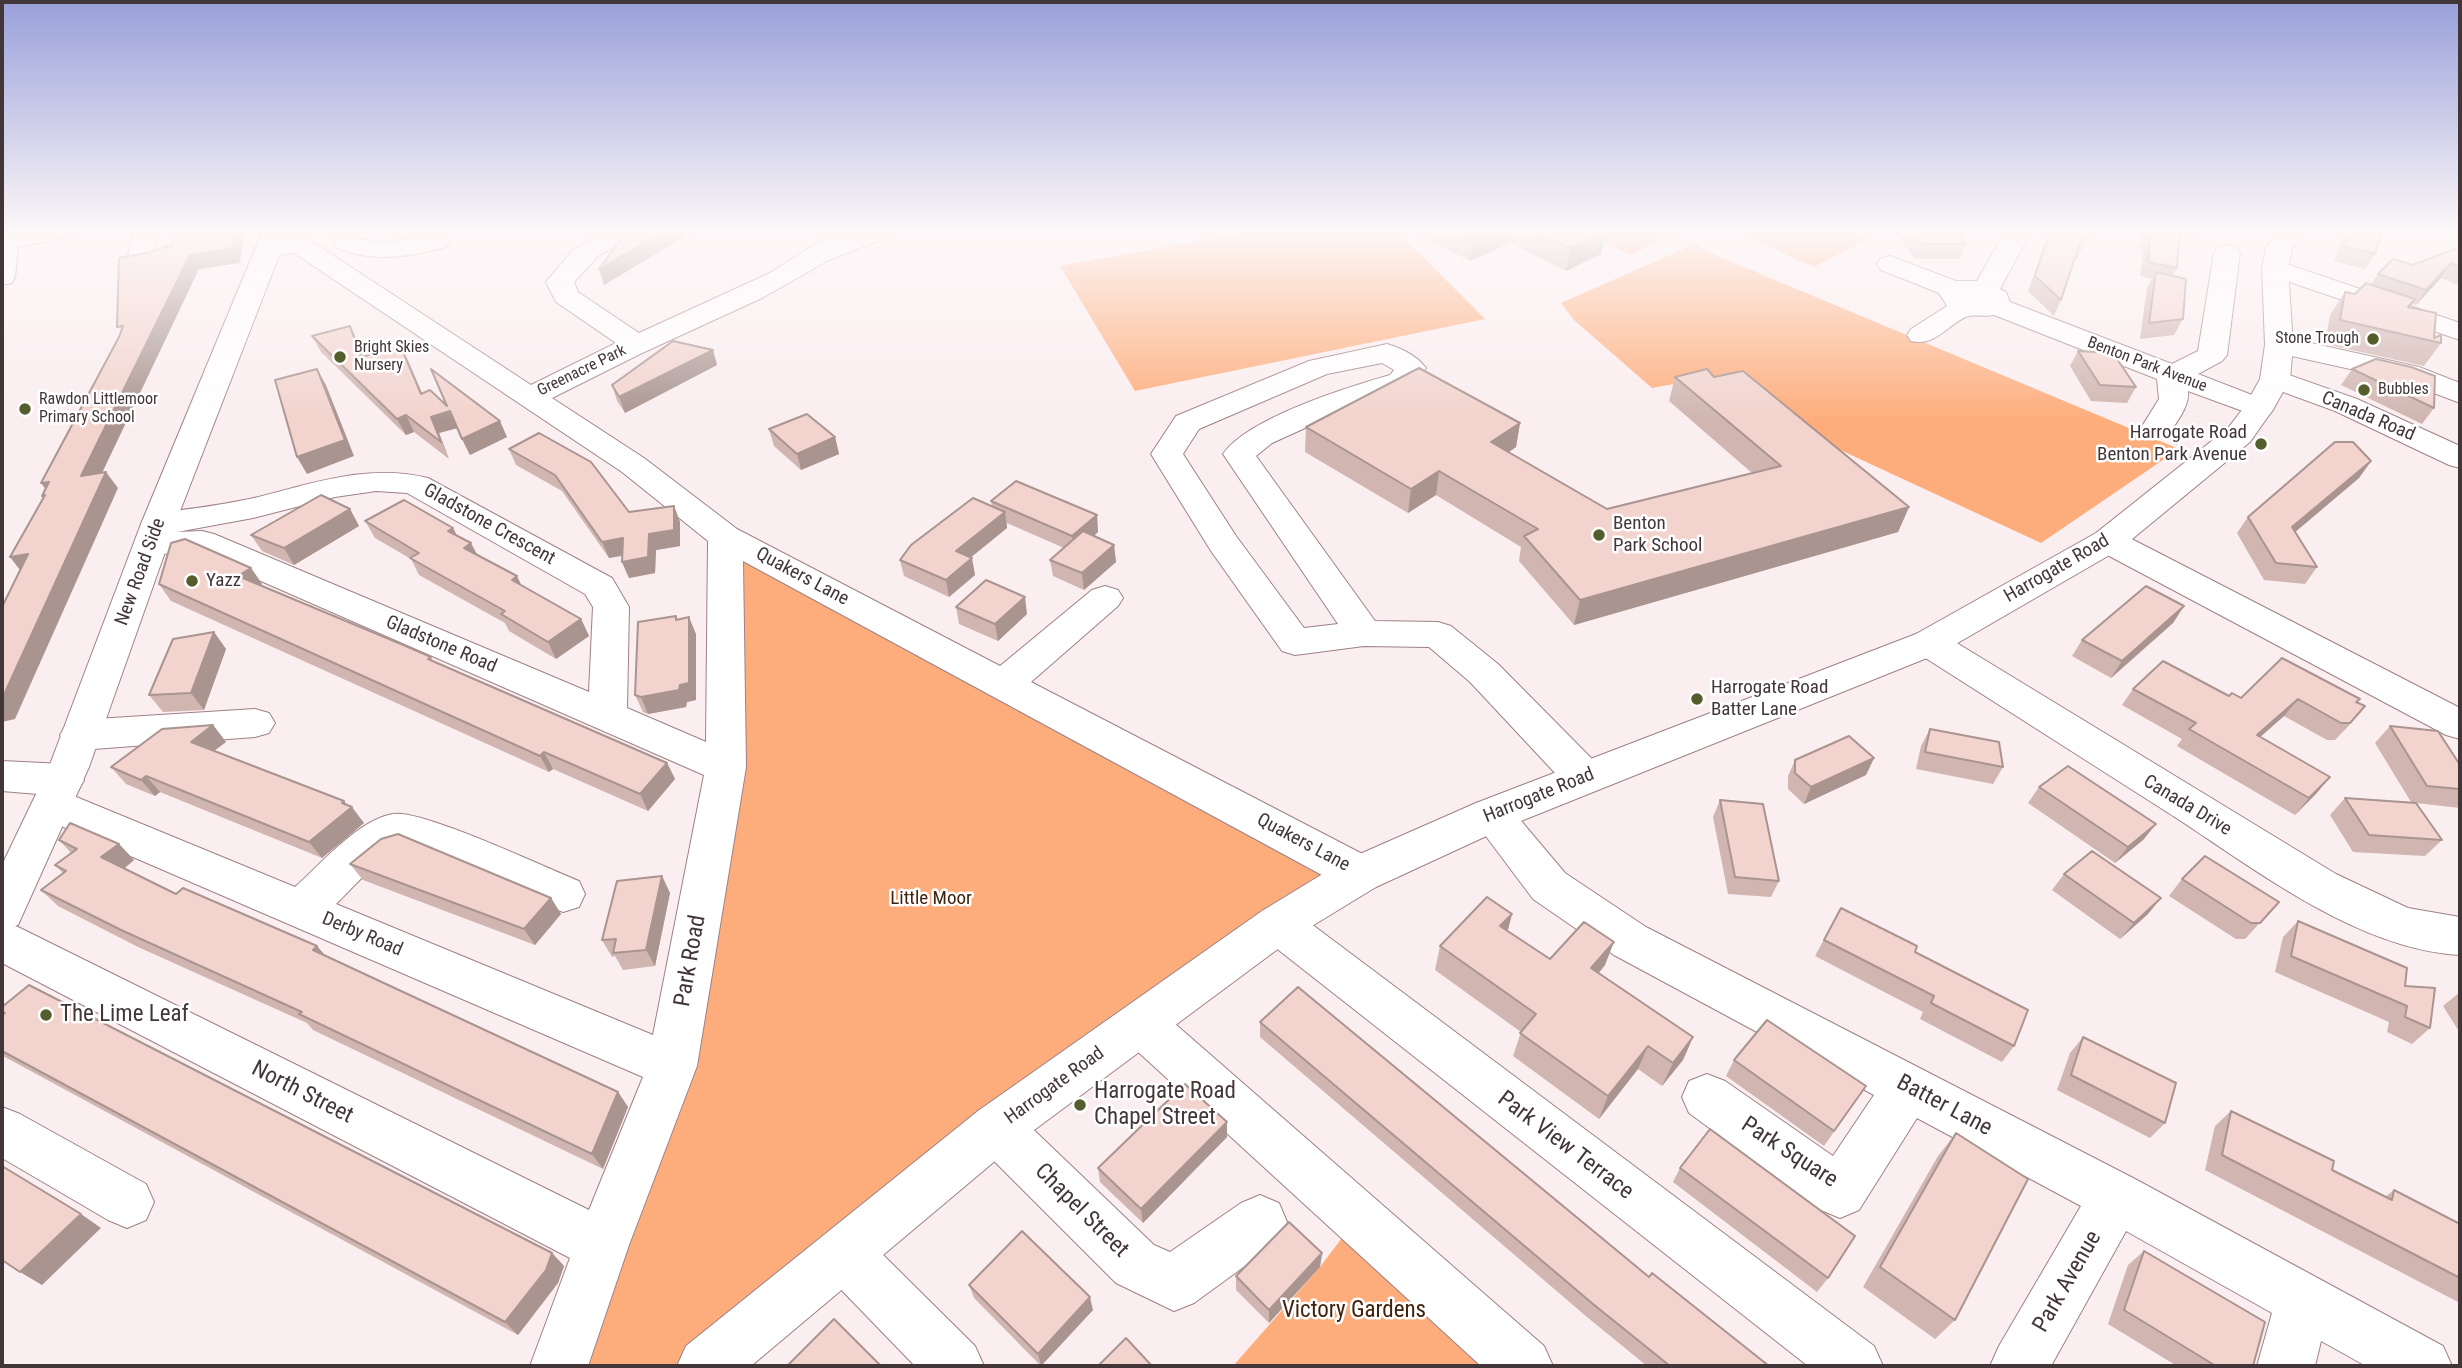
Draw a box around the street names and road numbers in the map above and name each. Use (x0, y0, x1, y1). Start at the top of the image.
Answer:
street label: Benton Park Avenue (2085, 333, 2209, 397)
street label: Greenacre Park (534, 341, 630, 401)
street label: Canada Road (2318, 387, 2418, 447)
street label: Gladstone Crescent (419, 479, 559, 571)
street label: New Road Side (111, 515, 171, 629)
street label: Harrogate Road (2000, 530, 2114, 608)
street label: Quakers Lane (752, 543, 852, 611)
street label: Gladstone Road (382, 611, 500, 679)
street label: Harrogate Road (1480, 763, 1598, 829)
street label: Canada Drive (2139, 771, 2235, 841)
street label: Quakers Lane (1253, 809, 1353, 877)
street label: Derby Road (318, 908, 406, 962)
street label: Park Road (669, 913, 713, 1009)
street label: Harrogate Road (1001, 1042, 1109, 1130)
street label: North Street (247, 1056, 357, 1130)
street label: Batter Lane (1892, 1069, 1996, 1143)
street label: Park View Terrace (1492, 1086, 1638, 1206)
street label: Park Square (1736, 1112, 1842, 1194)
street label: Chapel Street (1028, 1158, 1134, 1264)
street label: Park Avenue (2028, 1226, 2108, 1338)

